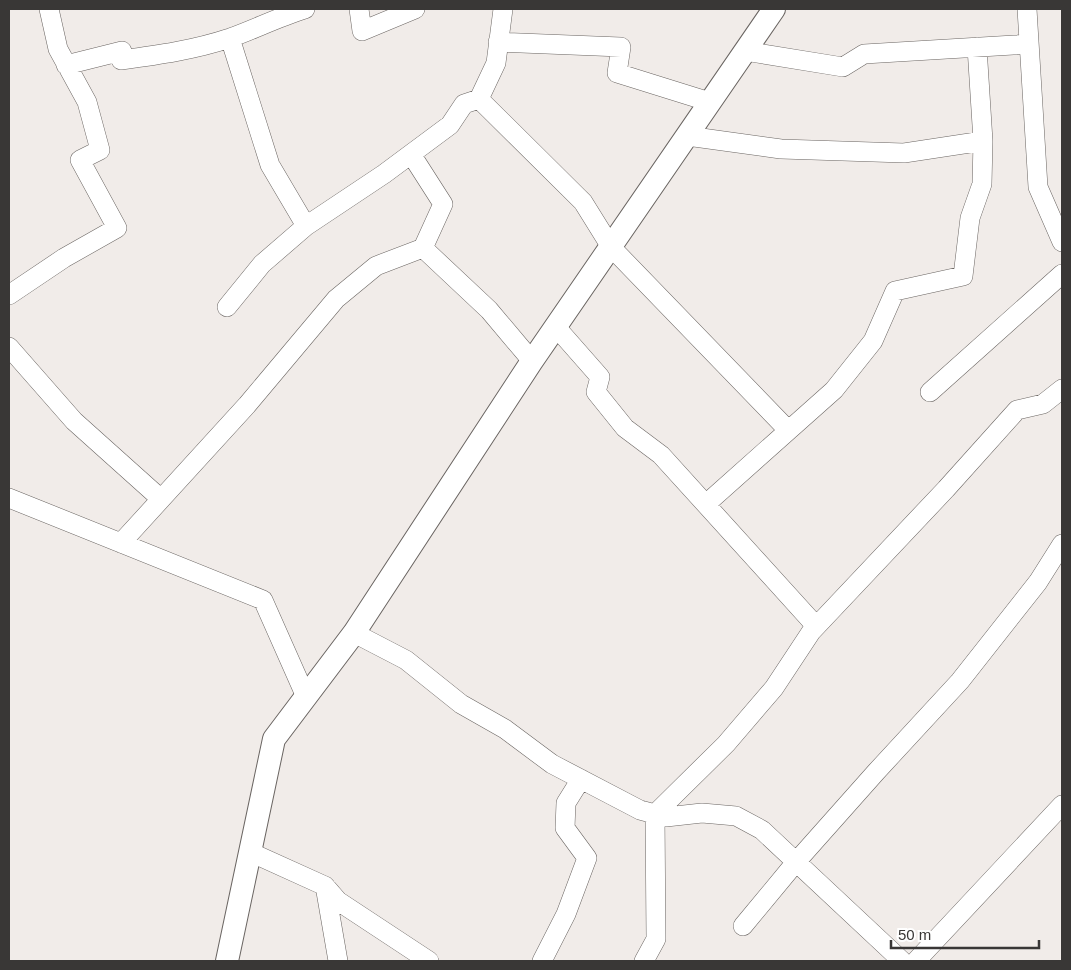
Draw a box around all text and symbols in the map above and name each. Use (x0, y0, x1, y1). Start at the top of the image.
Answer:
scale bar (891, 918, 1038, 950)
text: 50 m (898, 926, 931, 943)

